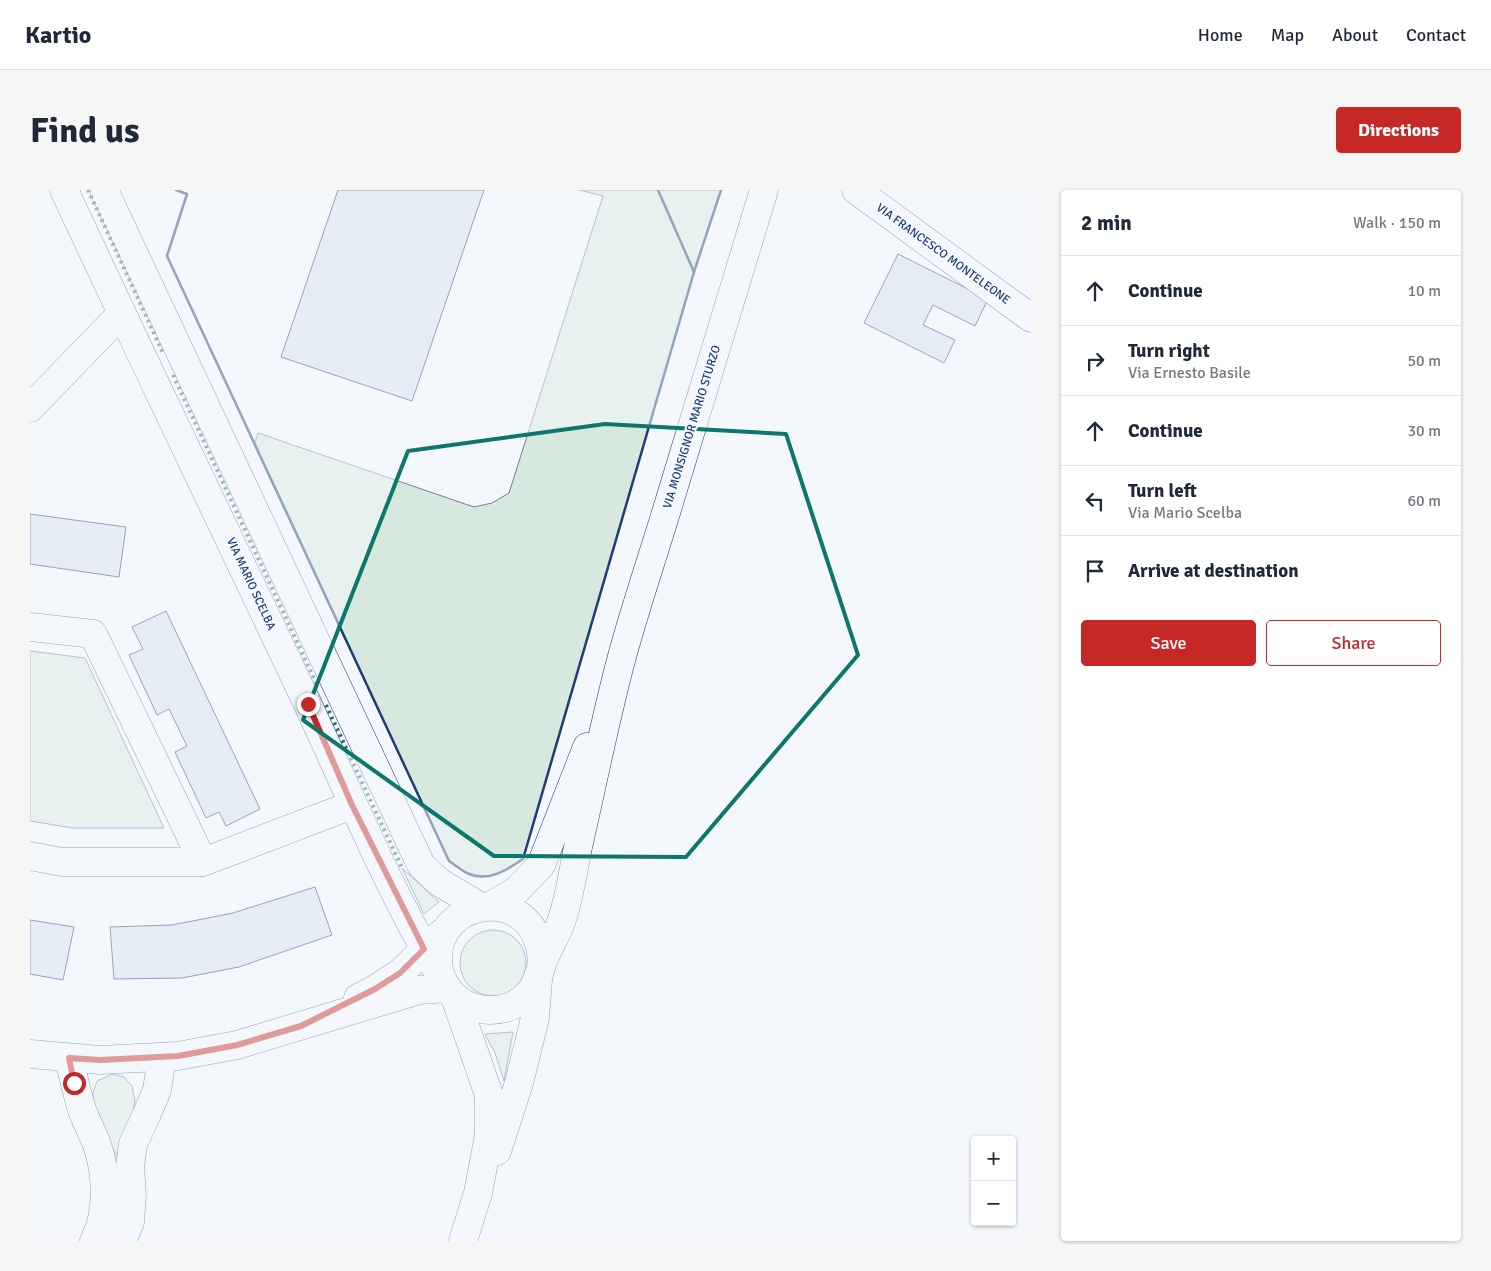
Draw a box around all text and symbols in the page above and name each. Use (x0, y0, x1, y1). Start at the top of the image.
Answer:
text: Kartio (25, 20, 91, 50)
text: Home (1198, 24, 1243, 46)
text: Map (1271, 24, 1304, 46)
text: About (1332, 24, 1378, 46)
text: Contact (1406, 24, 1466, 46)
button: Directions (1336, 107, 1461, 153)
text: Find us (30, 109, 140, 152)
street label: VIA FRANCESCO MONTELEONE (873, 200, 1013, 308)
text: 2 min (1081, 210, 1132, 236)
text: Walk · 150 m (1353, 213, 1441, 233)
icon: ahead (1081, 277, 1109, 305)
text: Continue (1128, 279, 1203, 303)
text: 10 m (1407, 281, 1441, 301)
text: Turn right (1128, 339, 1210, 363)
street label: VIA MONSIGNOR MARIO STURZO (660, 343, 724, 511)
icon: right (1081, 347, 1109, 375)
text: 50 m (1407, 351, 1441, 371)
text: Via Ernesto Basile (1128, 363, 1251, 383)
icon: ahead (1081, 417, 1109, 445)
text: Continue (1128, 419, 1203, 443)
text: 30 m (1407, 421, 1441, 441)
text: Turn left (1128, 479, 1197, 503)
icon: left (1081, 487, 1109, 515)
text: 60 m (1407, 491, 1441, 511)
text: Via Mario Scelba (1128, 503, 1242, 523)
street label: VIA MARIO SCELBA (223, 535, 279, 633)
icon: arrive (1081, 557, 1109, 585)
text: Arrive at destination (1128, 559, 1299, 583)
button: Save (1081, 620, 1256, 666)
button: Share (1266, 620, 1441, 666)
route end (297, 693, 320, 716)
route start (63, 1072, 86, 1095)
map controls (971, 1136, 1016, 1226)
button: + (971, 1136, 1016, 1181)
button: − (971, 1181, 1016, 1226)

